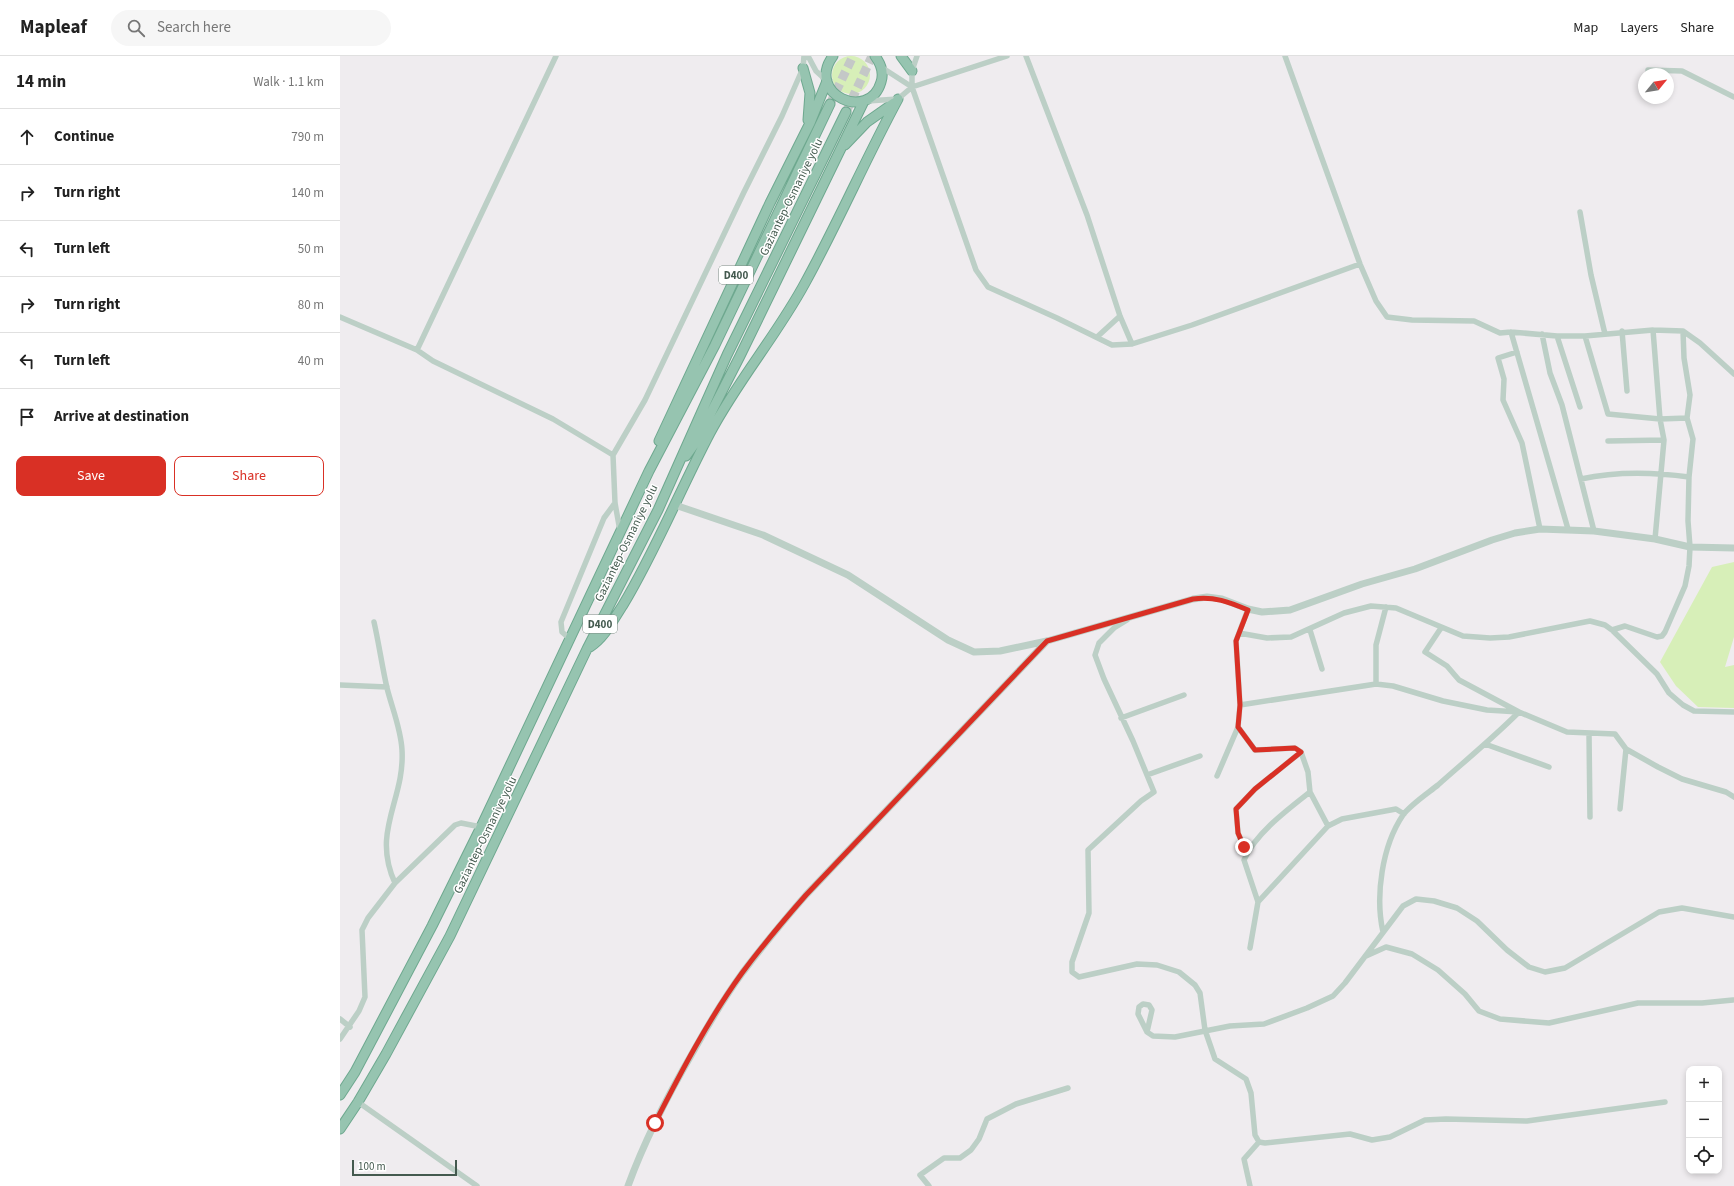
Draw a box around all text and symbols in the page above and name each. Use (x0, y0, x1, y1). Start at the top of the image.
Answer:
search box (111, 10, 391, 46)
text: Mapleaf (20, 14, 87, 41)
icon: search (125, 17, 147, 39)
text: Search here (157, 17, 231, 38)
text: Map (1573, 18, 1598, 38)
text: Layers (1620, 18, 1658, 38)
text: Share (1680, 18, 1714, 38)
north arrow (1638, 68, 1674, 104)
text: 14 min (16, 70, 66, 94)
text: Walk · 1.1 km (253, 73, 324, 91)
icon: ahead (16, 126, 38, 148)
text: Continue (54, 126, 114, 147)
text: 790 m (291, 128, 324, 146)
street label: Gaziantep-Osmaniye yolu (756, 136, 827, 259)
icon: right (16, 182, 38, 204)
text: Turn right (54, 182, 120, 203)
text: 140 m (291, 184, 324, 202)
icon: left (16, 238, 38, 260)
text: Turn left (54, 238, 110, 259)
text: 50 m (298, 240, 324, 258)
road number: D400 (719, 266, 753, 284)
icon: right (16, 294, 38, 316)
text: Turn right (54, 294, 120, 315)
text: 80 m (298, 296, 324, 314)
icon: left (16, 350, 38, 372)
text: Turn left (54, 350, 110, 371)
text: 40 m (298, 352, 324, 370)
icon: arrive (16, 406, 38, 428)
text: Arrive at destination (54, 406, 189, 427)
button: Save (16, 456, 166, 496)
button: Share (174, 456, 324, 496)
street label: Gaziantep-Osmaniye yolu (591, 482, 662, 605)
road number: D400 (583, 615, 617, 633)
street label: Gaziantep-Osmaniye yolu (450, 774, 521, 897)
route end (1235, 838, 1253, 856)
map controls (1686, 1066, 1722, 1174)
button: + (1686, 1066, 1722, 1102)
button: − (1686, 1102, 1722, 1138)
route start (646, 1114, 664, 1132)
button: locate (1686, 1138, 1722, 1174)
scale bar (352, 1158, 457, 1177)
text: 100 m (358, 1159, 386, 1174)

